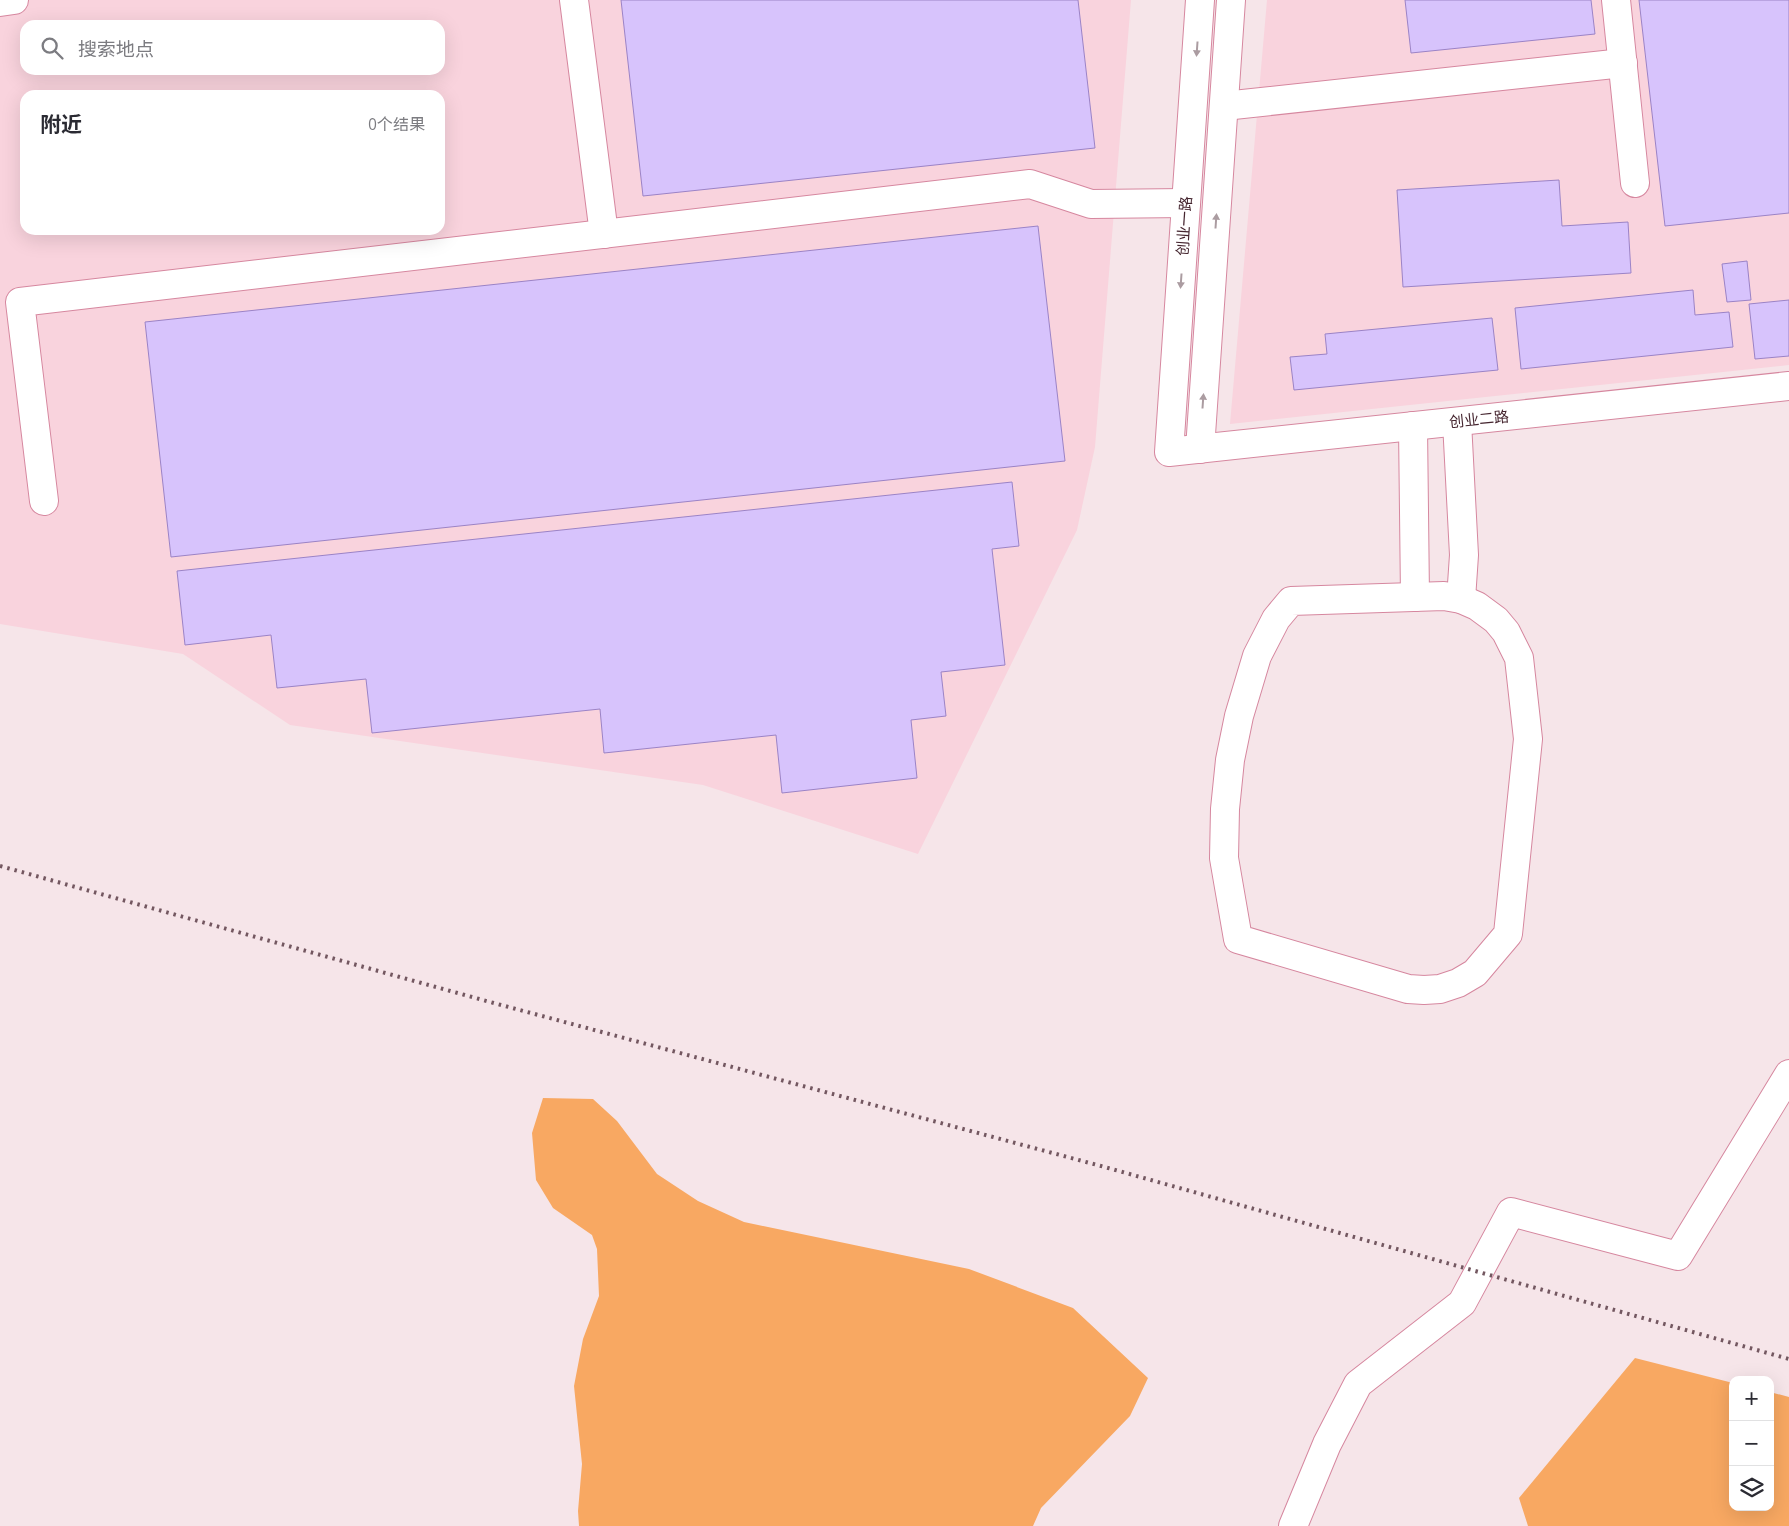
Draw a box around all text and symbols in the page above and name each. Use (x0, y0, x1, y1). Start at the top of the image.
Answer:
search box (20, 20, 445, 75)
icon: search (38, 34, 66, 62)
text: 搜索地点 (78, 38, 154, 60)
one-way arrow (1192, 41, 1200, 57)
text: 附近 (40, 112, 82, 136)
text: 0个结果 (368, 115, 425, 133)
street label: 创业一路 (1173, 195, 1195, 257)
one-way arrow (1212, 213, 1220, 229)
one-way arrow (1176, 273, 1184, 289)
one-way arrow (1200, 392, 1208, 408)
street label: 创业二路 (1448, 407, 1510, 431)
map controls (1729, 1376, 1774, 1511)
button: + (1729, 1376, 1774, 1421)
button: − (1729, 1421, 1774, 1466)
button: layers (1729, 1466, 1774, 1511)

